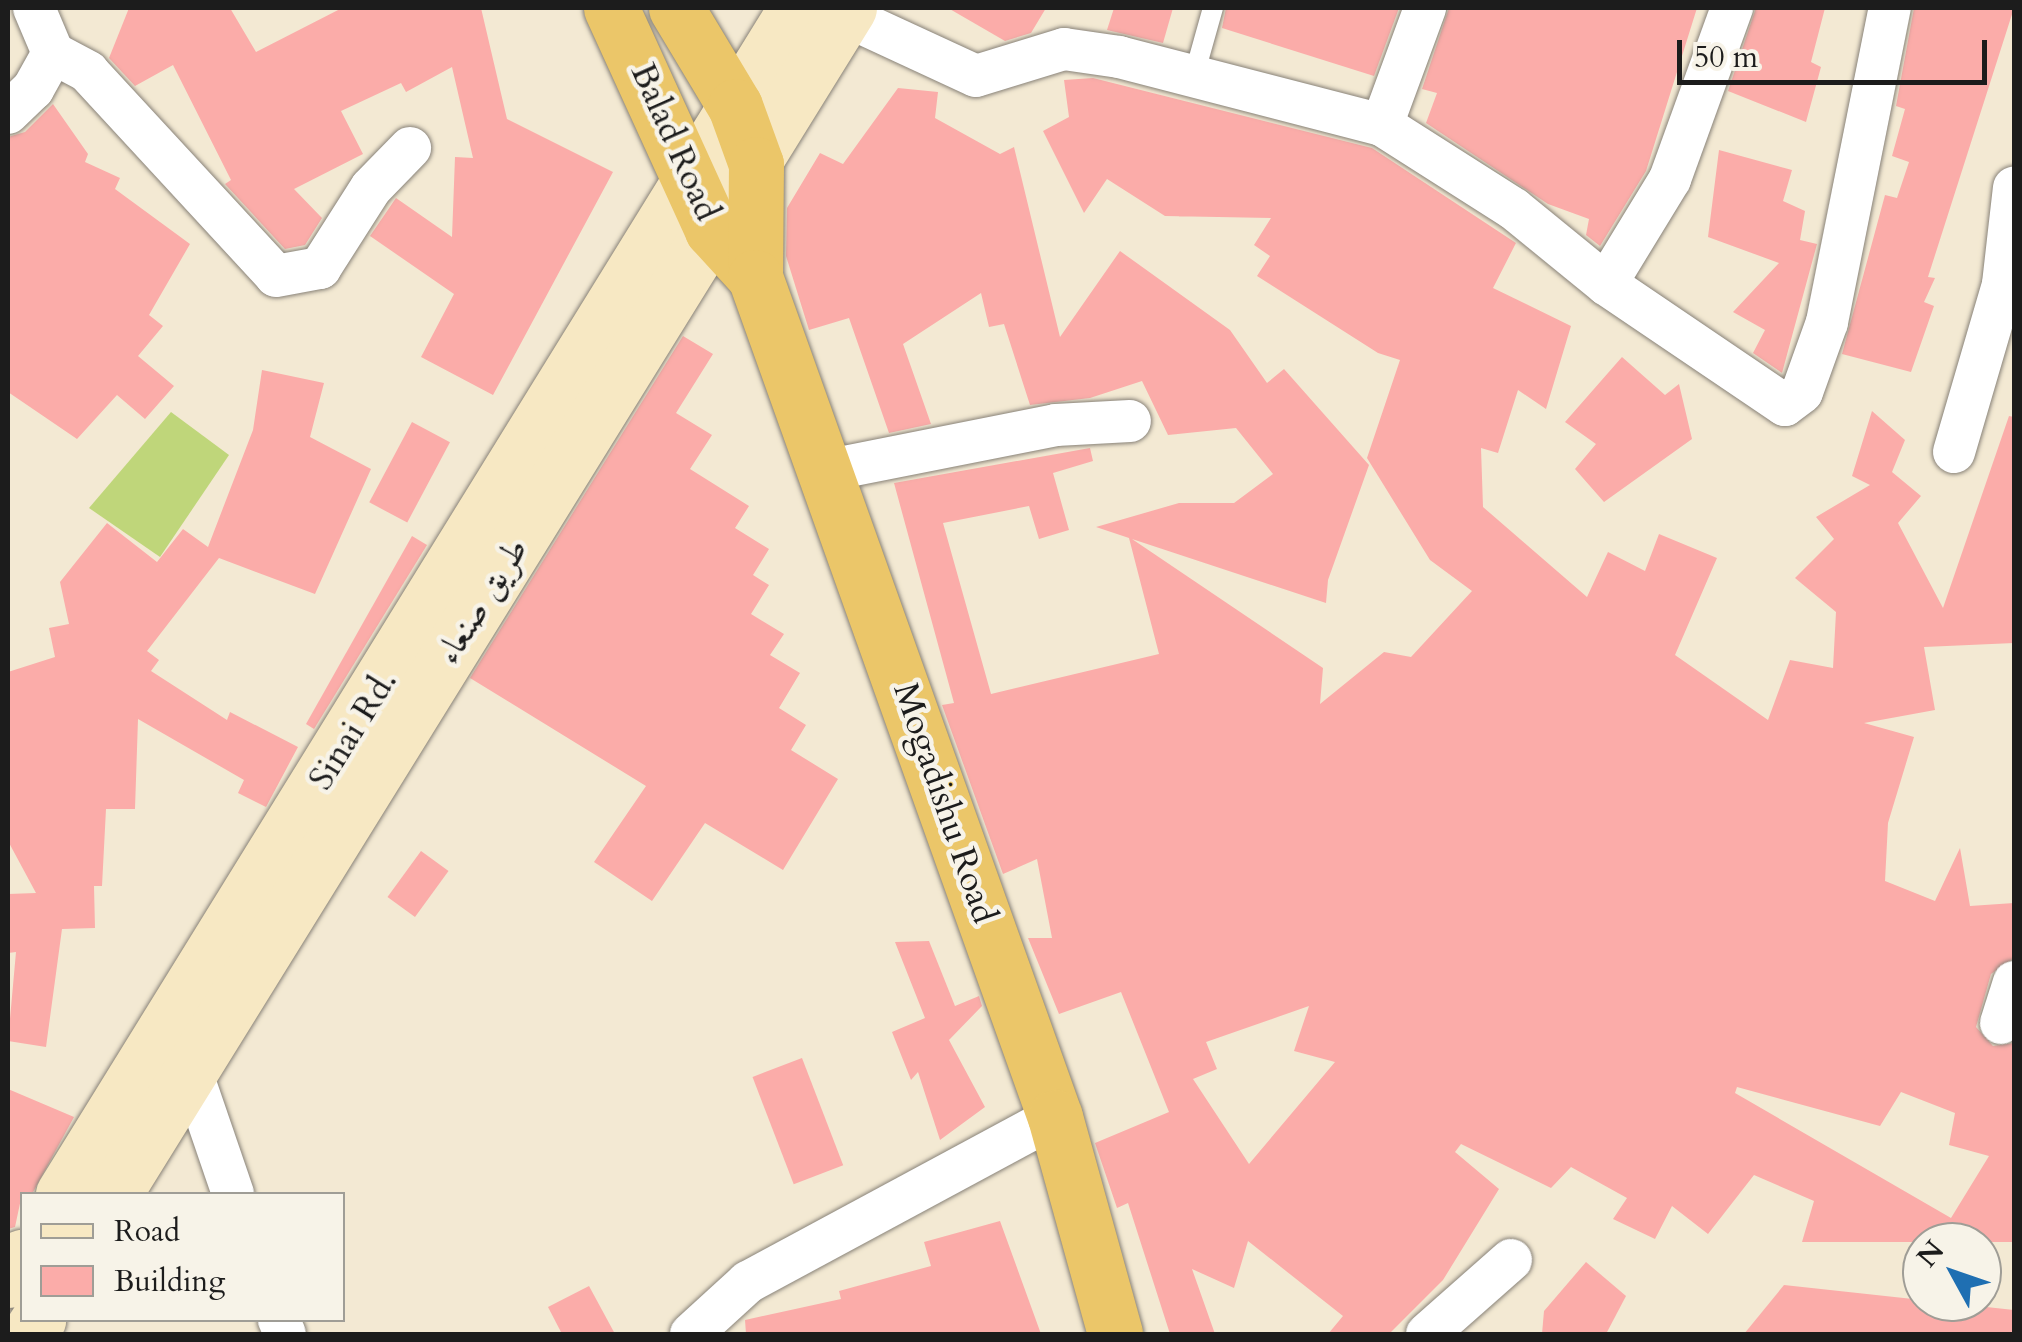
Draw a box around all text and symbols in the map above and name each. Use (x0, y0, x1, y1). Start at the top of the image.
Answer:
scale bar (1682, 20, 1992, 82)
text: 50 m (1694, 37, 1758, 78)
street label: Balad Road (622, 57, 728, 227)
street label: طريق صنعاء (427, 530, 537, 672)
street label: Sinai Rd. (300, 662, 406, 798)
street label: Mogadishu Road (884, 677, 1006, 929)
legend (20, 1192, 345, 1322)
text: Road (114, 1211, 180, 1252)
north arrow (1902, 1222, 2002, 1322)
text: N (1908, 1232, 1953, 1276)
text: Building (114, 1261, 225, 1302)

